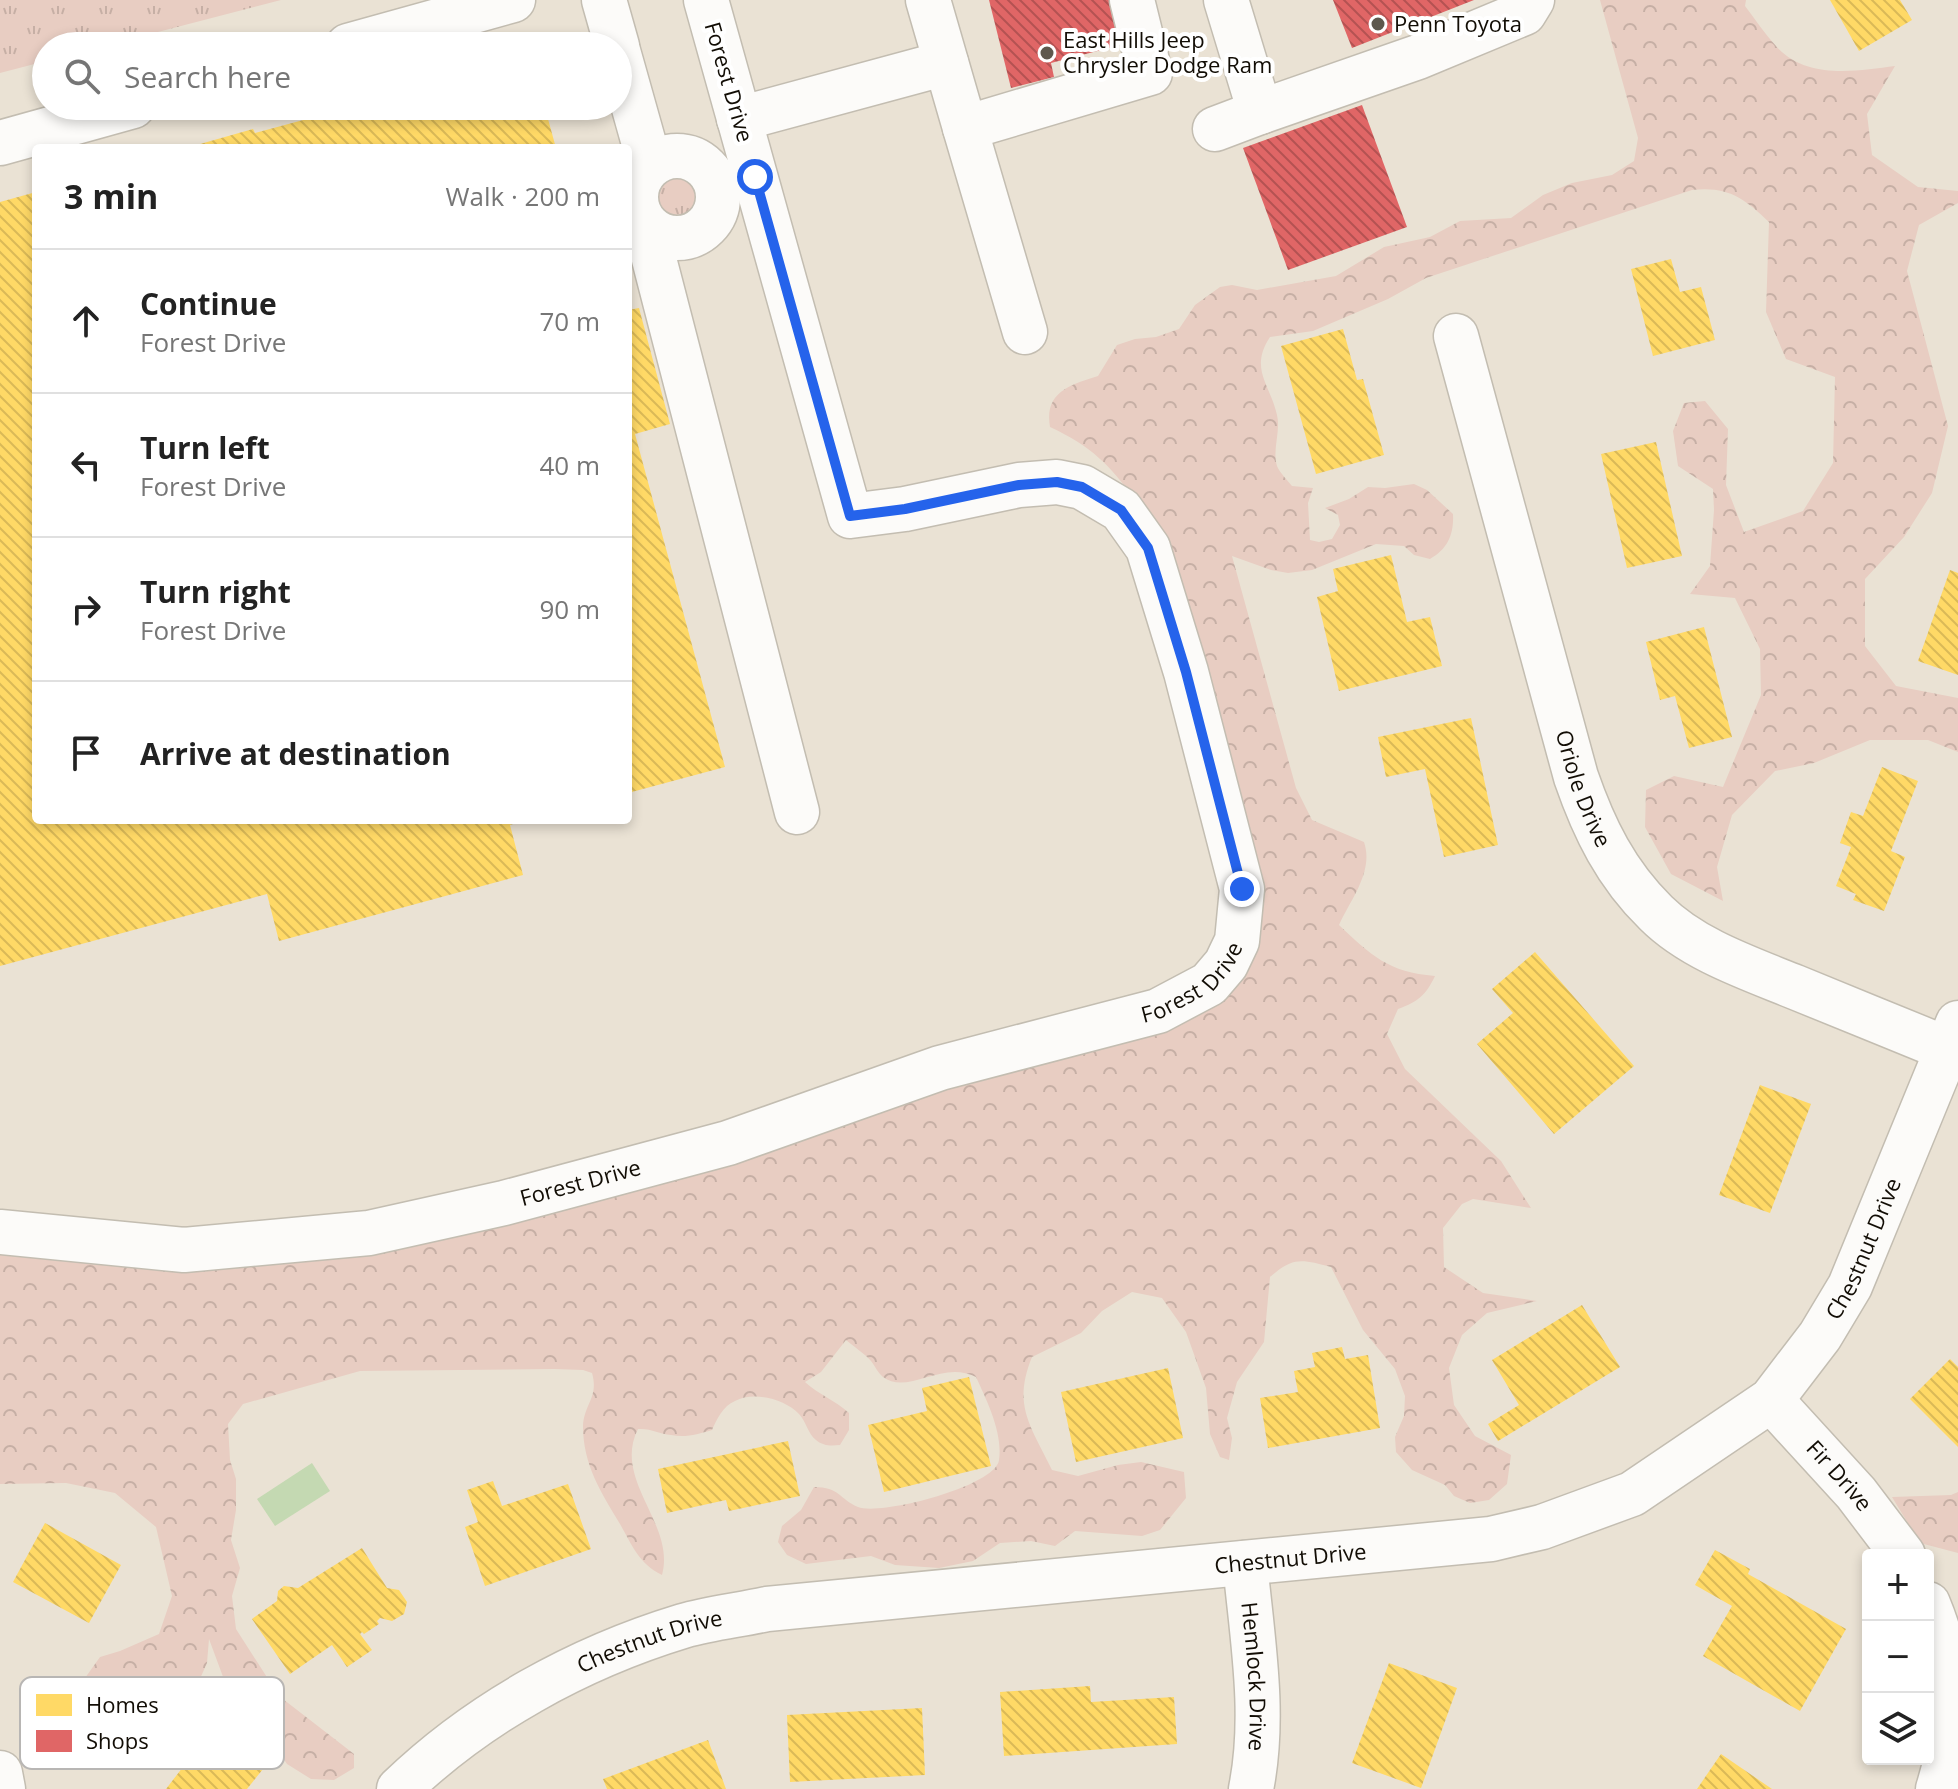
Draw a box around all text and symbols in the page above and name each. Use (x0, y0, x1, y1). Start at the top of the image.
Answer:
place label: Penn Toyota (1394, 8, 1522, 38)
marker: Penn Toyota (1369, 15, 1387, 33)
street label: Forest Drive (698, 18, 761, 145)
place label: East Hills Jeep Chrysler Dodge Ram (1063, 24, 1272, 79)
search box (32, 32, 632, 120)
marker: East Hills Jeep Chrysler Dodge Ram (1038, 44, 1056, 62)
icon: search (60, 54, 104, 98)
text: Search here (124, 56, 291, 97)
route start (737, 159, 773, 195)
text: 3 min (64, 173, 158, 219)
text: Walk · 200 m (446, 178, 600, 214)
text: Continue (140, 283, 277, 324)
icon: ahead (64, 299, 108, 343)
text: 70 m (539, 303, 600, 339)
text: Forest Drive (140, 324, 286, 360)
text: Turn left (140, 427, 270, 468)
icon: left (64, 443, 108, 487)
text: 40 m (539, 447, 600, 483)
text: Forest Drive (140, 468, 286, 504)
text: Turn right (140, 571, 291, 612)
icon: right (64, 587, 108, 631)
text: 90 m (539, 591, 600, 627)
text: Forest Drive (140, 612, 286, 648)
street label: Oriole Drive (1550, 726, 1619, 852)
icon: arrive (64, 731, 108, 775)
text: Arrive at destination (140, 733, 451, 774)
route end (1224, 871, 1260, 907)
street label: Forest Drive (1138, 936, 1249, 1029)
street label: Forest Drive (516, 1151, 644, 1212)
street label: Chestnut Drive (1817, 1173, 1907, 1325)
street label: Fir Drive (1801, 1433, 1880, 1516)
street label: Chestnut Drive (1213, 1535, 1368, 1580)
map controls (1862, 1549, 1934, 1765)
button: + (1862, 1549, 1934, 1621)
street label: Hemlock Drive (1235, 1600, 1274, 1752)
street label: Chestnut Drive (571, 1602, 724, 1679)
button: − (1862, 1621, 1934, 1693)
legend (20, 1677, 284, 1769)
text: Homes (86, 1689, 159, 1719)
button: layers (1862, 1693, 1934, 1765)
text: Shops (86, 1725, 149, 1755)

